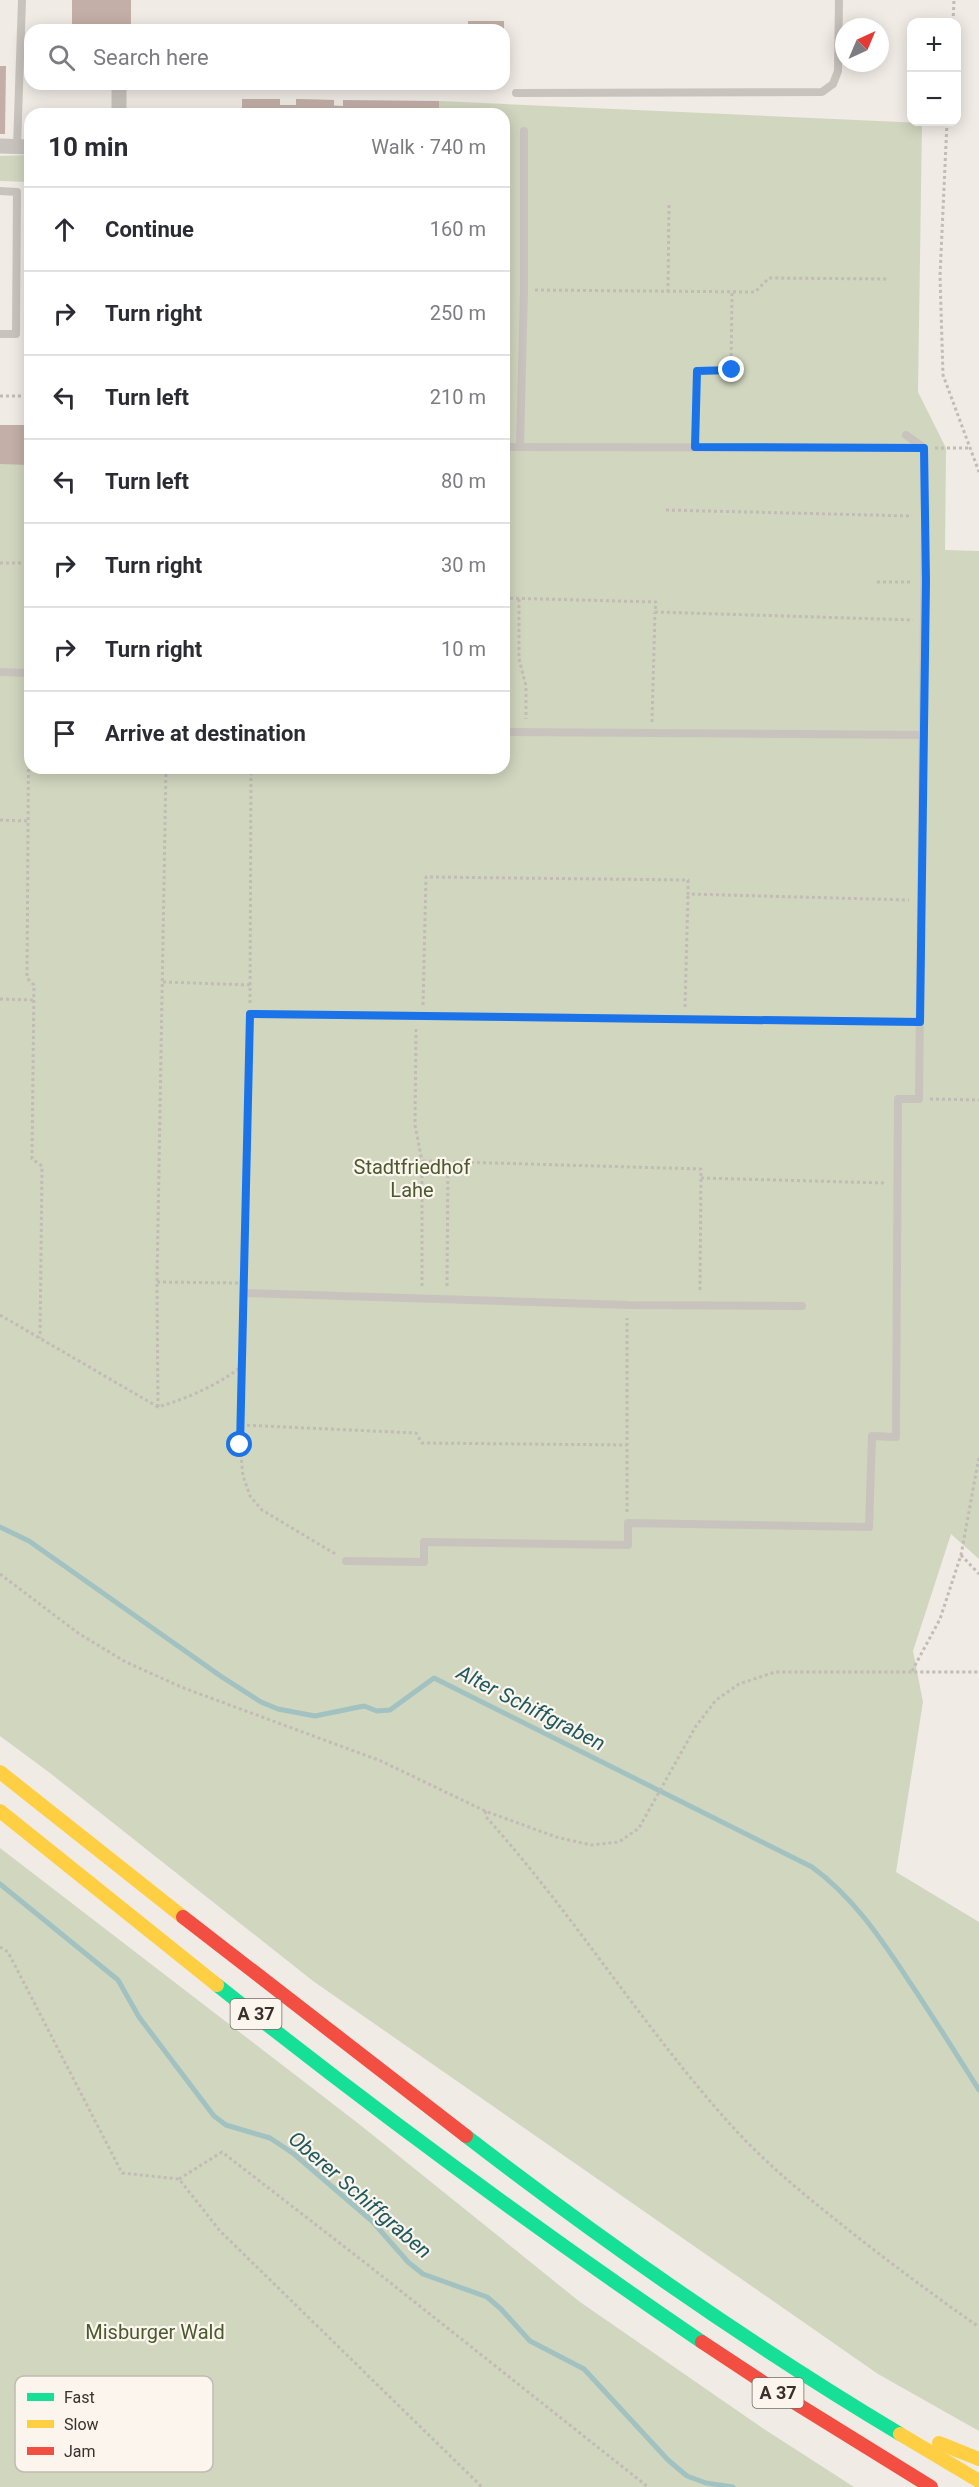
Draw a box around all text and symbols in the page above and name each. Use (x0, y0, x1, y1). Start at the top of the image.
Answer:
north arrow (835, 18, 889, 72)
map controls (907, 18, 961, 126)
button: + (907, 18, 961, 72)
search box (24, 24, 510, 90)
icon: search (45, 41, 78, 74)
text: Search here (93, 45, 209, 70)
button: − (907, 72, 961, 126)
text: 10 min (48, 132, 128, 162)
text: Walk · 740 m (371, 135, 486, 159)
icon: ahead (48, 213, 81, 246)
text: Continue (105, 217, 194, 242)
text: 160 m (430, 217, 486, 241)
icon: right (48, 297, 81, 330)
text: Turn right (105, 301, 202, 326)
text: 250 m (430, 301, 486, 325)
route end (718, 356, 744, 382)
icon: left (48, 381, 81, 414)
text: Turn left (105, 385, 189, 410)
text: 210 m (430, 385, 486, 409)
icon: left (48, 465, 81, 498)
text: Turn left (105, 469, 189, 494)
text: 80 m (441, 469, 486, 493)
icon: right (48, 549, 81, 582)
text: Turn right (105, 553, 202, 578)
text: 30 m (441, 553, 486, 577)
icon: right (48, 633, 81, 666)
text: Turn right (105, 637, 202, 662)
text: 10 m (441, 637, 486, 661)
icon: arrive (48, 717, 81, 750)
text: Arrive at destination (105, 721, 306, 746)
park label: Stadtfriedhof Lahe (354, 1155, 471, 1202)
route start (226, 1431, 252, 1457)
water label: Alter Schiffgraben (452, 1660, 609, 1756)
road number: A 37 (230, 1999, 282, 2029)
water label: Oberer Schiffgraben (284, 2127, 436, 2263)
park label: Misburger Wald (85, 2320, 225, 2344)
legend (15, 2376, 213, 2472)
road number: A 37 (752, 2378, 804, 2408)
text: Fast (64, 2388, 95, 2407)
text: Slow (64, 2415, 99, 2434)
text: Jam (64, 2442, 96, 2461)

